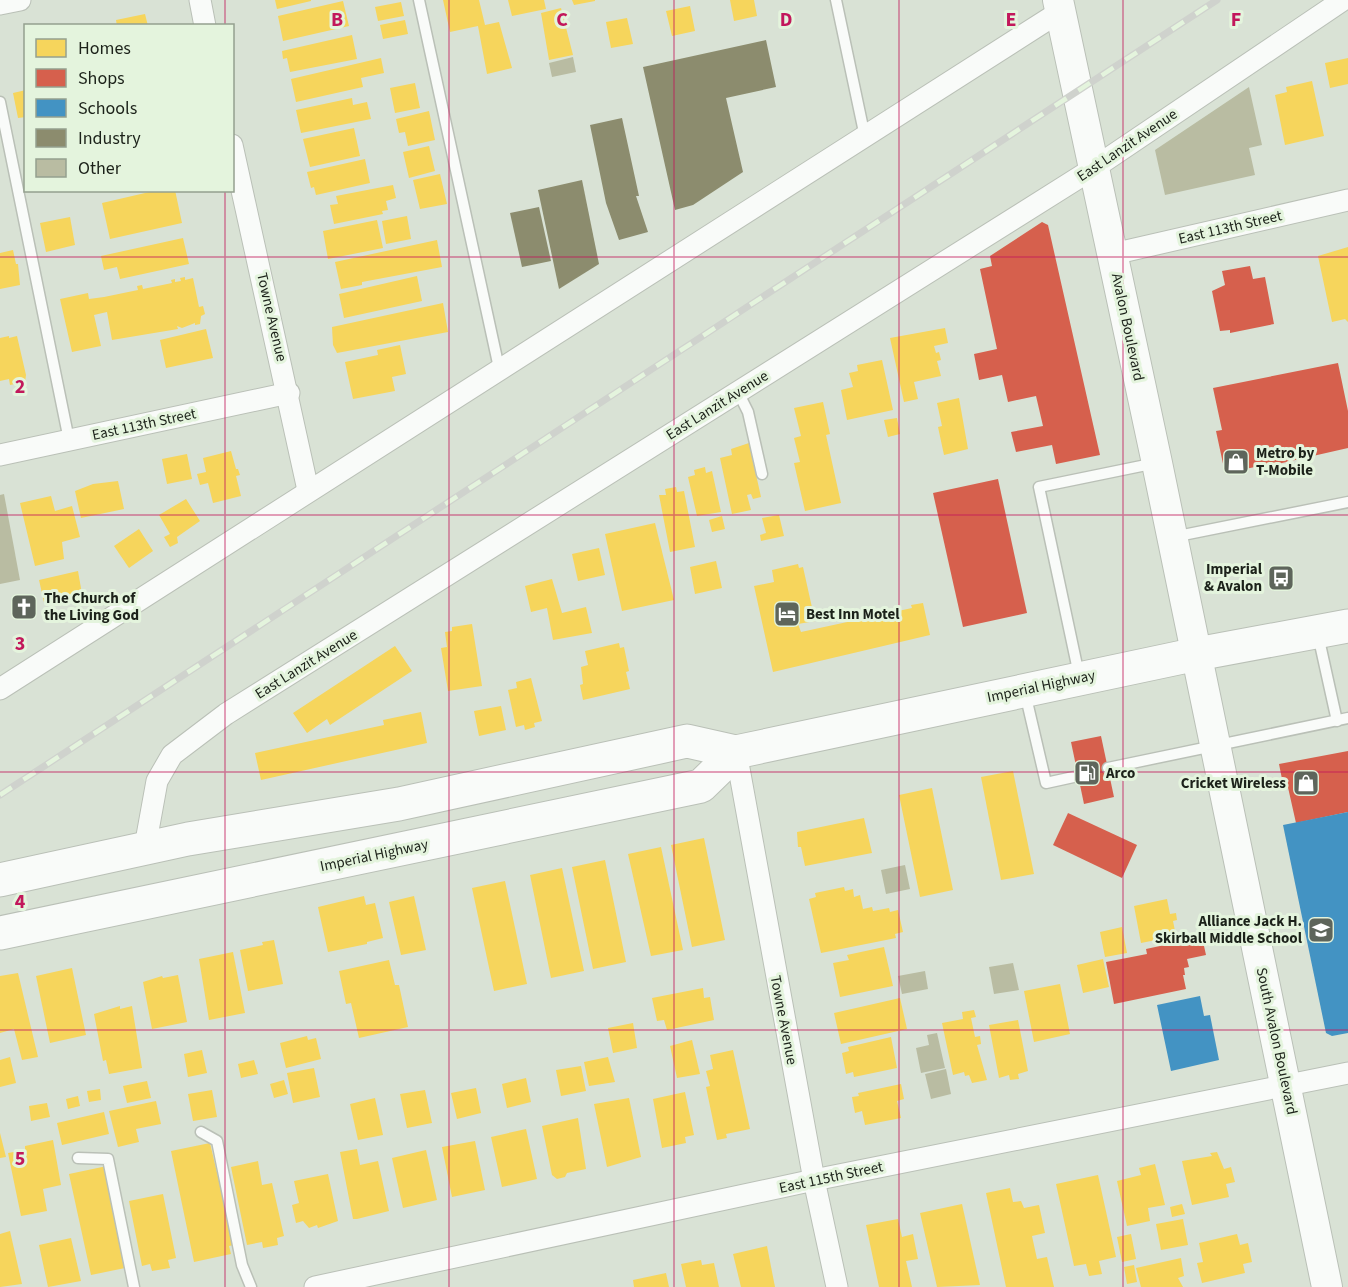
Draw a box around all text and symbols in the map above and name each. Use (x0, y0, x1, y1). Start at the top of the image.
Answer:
text: B (331, 6, 343, 34)
text: C (556, 6, 568, 34)
text: D (780, 6, 792, 34)
text: E (1006, 6, 1016, 34)
text: F (1231, 6, 1241, 34)
legend (24, 24, 234, 192)
text: Homes (78, 36, 131, 61)
text: Shops (78, 66, 125, 91)
text: Schools (78, 96, 137, 121)
street label: East Lanzit Avenue (1073, 104, 1182, 187)
text: Industry (78, 126, 141, 151)
text: Other (78, 156, 122, 181)
street label: East 113th Street (1176, 205, 1284, 250)
street label: Towne Avenue (251, 271, 292, 364)
street label: Avalon Boulevard (1106, 271, 1149, 383)
street label: East Lanzit Avenue (662, 366, 772, 445)
text: 2 (15, 373, 25, 401)
street label: East 113th Street (90, 403, 198, 446)
place label: Metro by T-Mobile (1256, 443, 1314, 481)
shop icon: Metro by T-Mobile (1221, 447, 1251, 477)
place label: Imperial & Avalon (1204, 559, 1263, 597)
bus stop icon: Imperial & Avalon (1266, 563, 1296, 593)
place label: The Church of the Living God (44, 588, 139, 626)
church icon: The Church of the Living God (9, 592, 39, 622)
hotel icon: Best Inn Motel (772, 599, 802, 629)
place label: Best Inn Motel (806, 604, 900, 625)
street label: East Lanzit Avenue (251, 625, 361, 704)
text: 3 (15, 630, 25, 658)
street label: Imperial Highway (985, 665, 1097, 708)
fuel station icon: Arco (1072, 758, 1102, 788)
place label: Arco (1105, 763, 1135, 784)
shop icon: Cricket Wireless (1291, 768, 1321, 798)
place label: Cricket Wireless (1181, 773, 1286, 794)
street label: Imperial Highway (318, 834, 430, 877)
text: 4 (15, 888, 26, 916)
place label: Alliance Jack H. Skirball Middle School (1155, 911, 1303, 949)
school or university icon: Alliance Jack H. Skirball Middle School (1306, 915, 1336, 945)
street label: South Avalon Boulevard (1251, 966, 1302, 1117)
street label: Towne Avenue (765, 974, 802, 1067)
text: 5 (15, 1145, 25, 1173)
street label: East 115th Street (777, 1156, 885, 1199)

